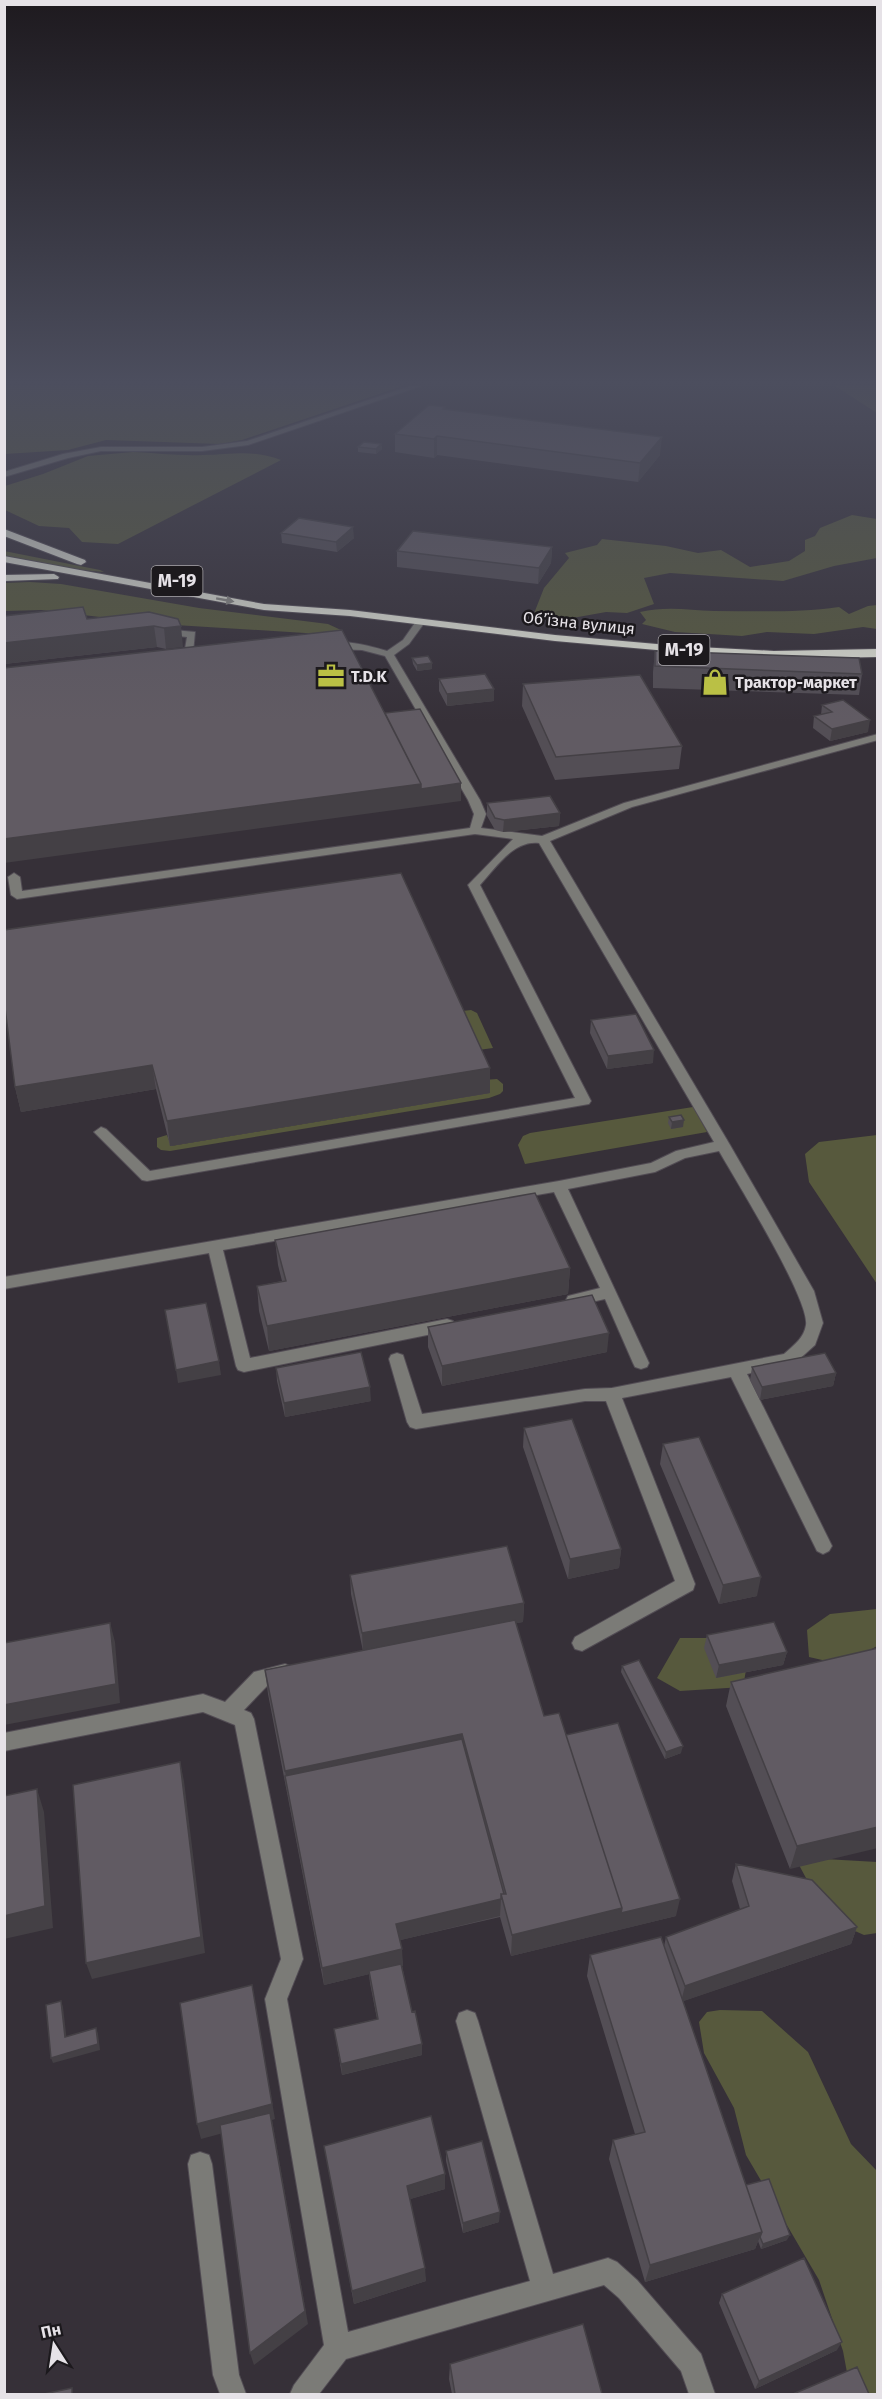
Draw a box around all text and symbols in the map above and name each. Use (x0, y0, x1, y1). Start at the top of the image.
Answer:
road number: М-19 (152, 566, 202, 596)
one-way arrow (216, 596, 235, 605)
street label: Обʼїзна вулиця (522, 608, 636, 638)
road number: М-19 (658, 635, 710, 665)
office icon: T.D.K (316, 661, 346, 691)
place label: T.D.K (351, 667, 387, 686)
shop icon: Трактор-маркет (700, 667, 730, 697)
place label: Трактор-маркет (735, 673, 857, 692)
north arrow (24, 2315, 84, 2375)
text: Пн (39, 2319, 63, 2342)

